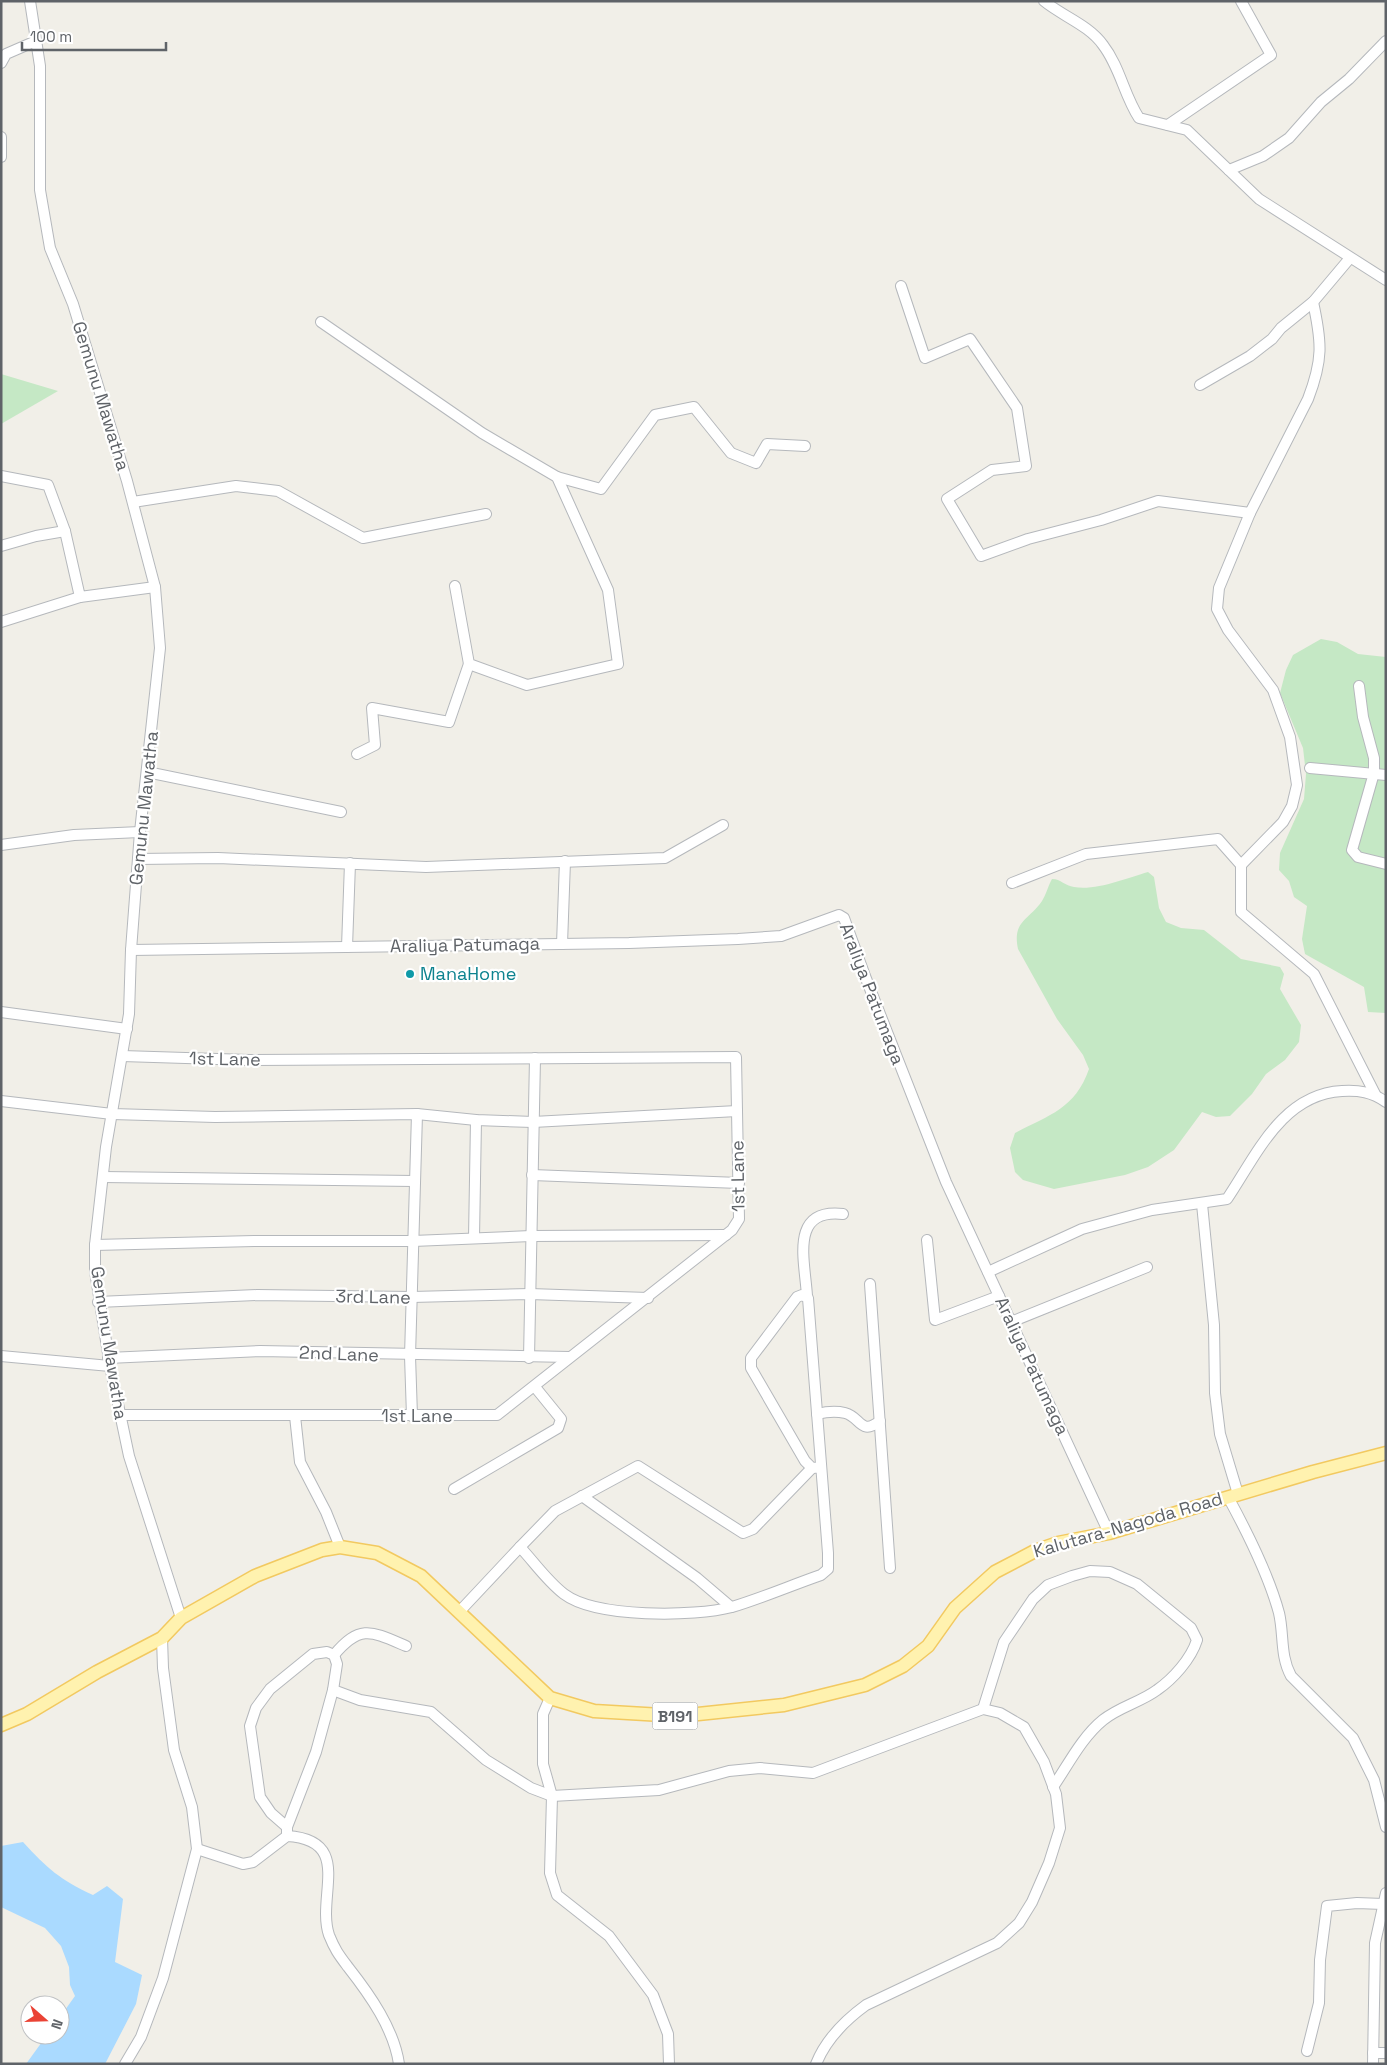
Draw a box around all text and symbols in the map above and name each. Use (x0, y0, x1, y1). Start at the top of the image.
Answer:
scale bar (22, 20, 166, 52)
text: 100 m (30, 27, 72, 46)
street label: Gemunu Mawatha (68, 318, 135, 473)
street label: Gemunu Mawatha (124, 730, 163, 886)
street label: Araliya Patumaga (835, 920, 910, 1068)
street label: Araliya Patumaga (390, 932, 540, 957)
place label: ManaHome (420, 962, 516, 985)
marker: ManaHome (404, 968, 416, 980)
street label: 1st Lane (189, 1046, 261, 1071)
street label: 1st Lane (725, 1140, 750, 1212)
street label: Gemunu Mawatha (86, 1265, 133, 1421)
street label: 3rd Lane (335, 1284, 411, 1309)
street label: Araliya Patumaga (990, 1293, 1075, 1439)
street label: 2nd Lane (299, 1341, 379, 1366)
street label: 1st Lane (381, 1404, 453, 1427)
street label: Kalutara-Nagoda Road (1031, 1486, 1225, 1563)
road number: B191 (652, 1702, 698, 1730)
north arrow (20, 1995, 70, 2045)
text: N (47, 2017, 67, 2032)

